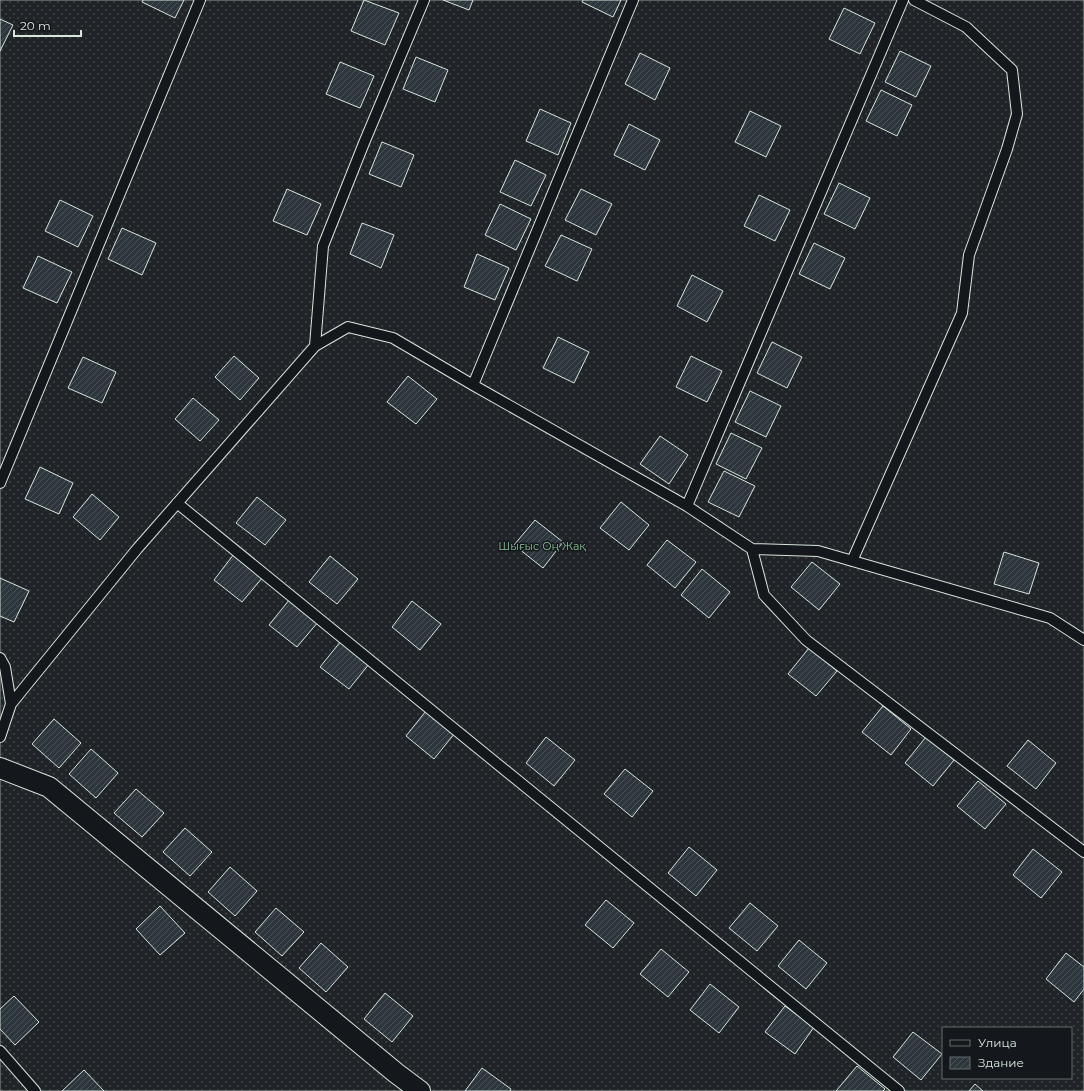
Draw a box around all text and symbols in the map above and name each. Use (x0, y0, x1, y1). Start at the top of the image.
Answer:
scale bar (14, 12, 81, 38)
text: 20 m (20, 18, 51, 33)
park label: Шығыс Оң Жақ (498, 539, 586, 553)
legend (942, 1027, 1072, 1079)
text: Улица (978, 1035, 1017, 1050)
text: Здание (978, 1055, 1024, 1070)

